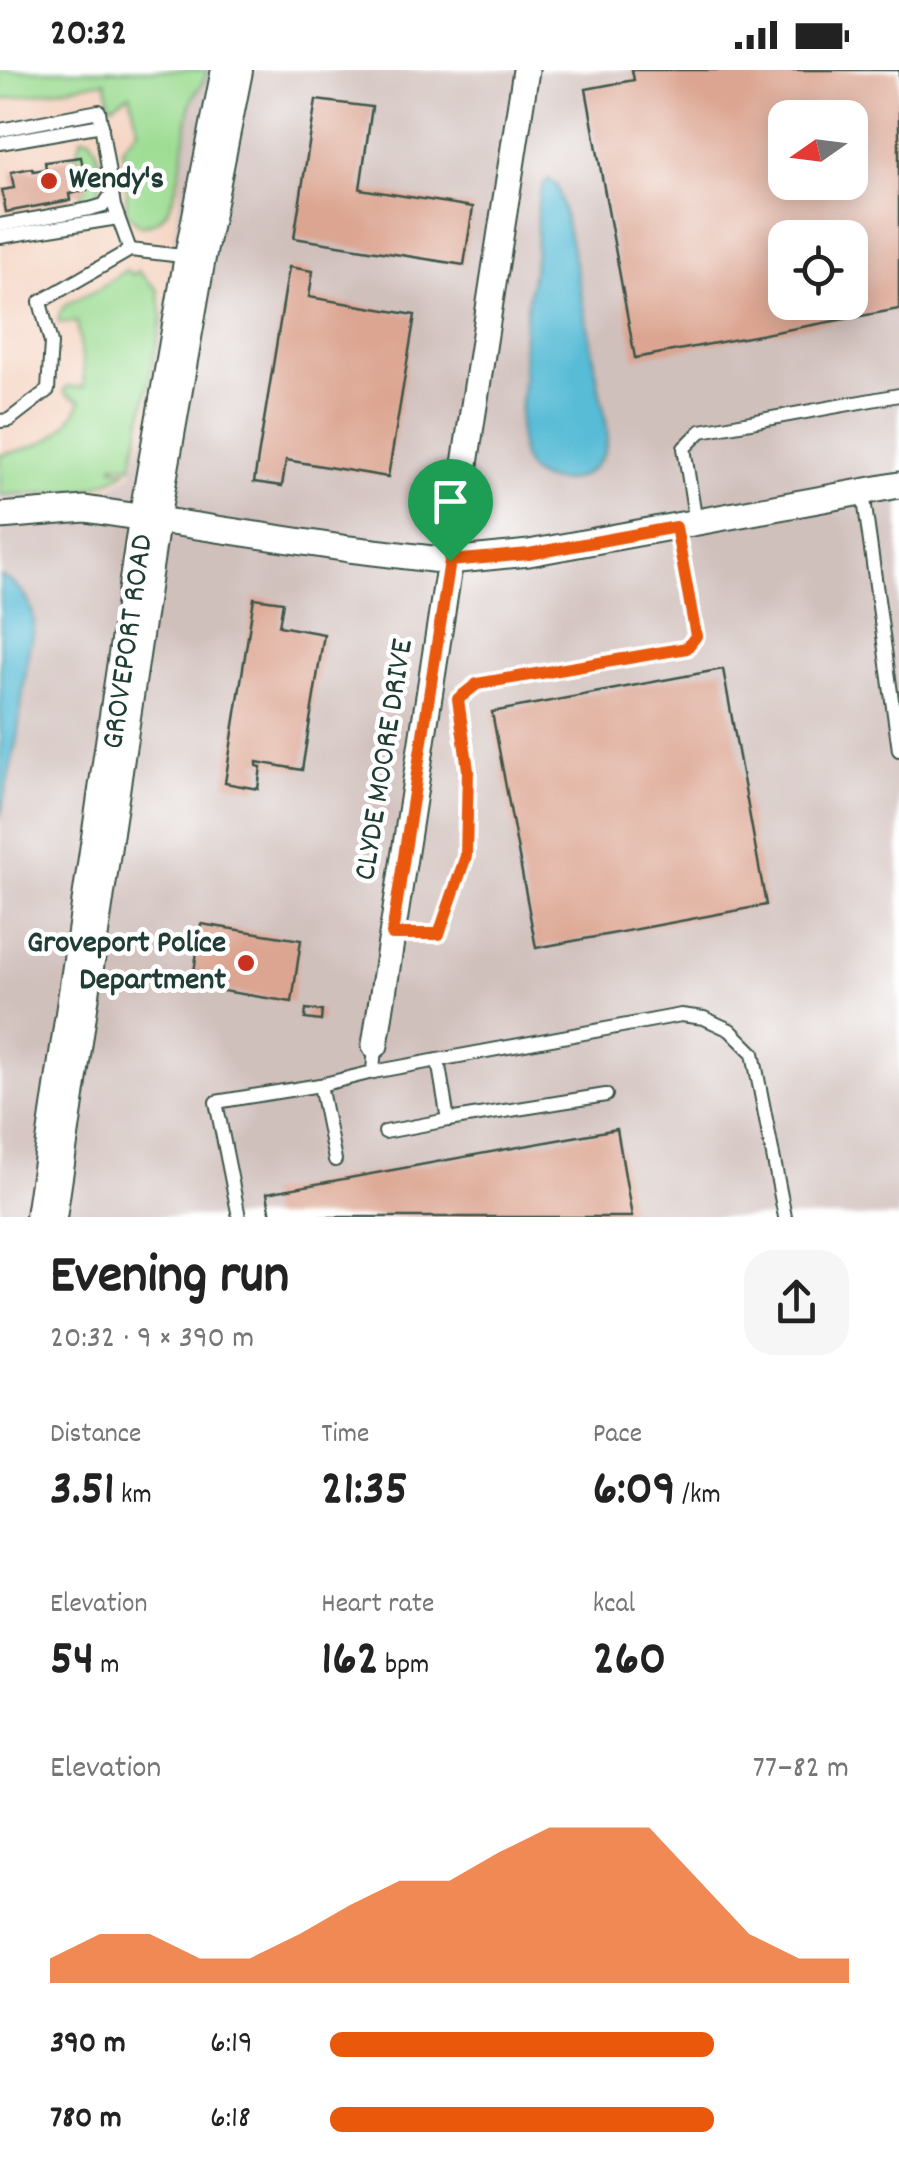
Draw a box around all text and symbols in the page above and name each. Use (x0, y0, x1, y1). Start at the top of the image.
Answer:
text: 20:32 (50, 8, 127, 63)
north arrow (768, 100, 868, 200)
map controls (768, 100, 868, 320)
place label: Wendy's (69, 158, 164, 204)
marker: Wendy's (38, 170, 60, 192)
button: locate (768, 220, 868, 320)
pin (408, 459, 493, 562)
icon: arrive (423, 474, 478, 529)
street label: GROVEPORT ROAD (92, 532, 168, 752)
street label: CLYDE MOORE DRIVE (344, 636, 428, 884)
place label: Groveport Police Department (27, 922, 226, 1005)
marker: Groveport Police Department (235, 952, 257, 974)
text: Evening run (50, 1240, 289, 1319)
button: share (744, 1250, 849, 1355)
text: 20:32 · 9 × 390 m (50, 1317, 254, 1363)
text: Distance (50, 1416, 141, 1456)
text: Time (321, 1416, 369, 1456)
text: Pace (593, 1416, 642, 1456)
text: 3.51 (50, 1456, 115, 1528)
text: 21:35 (321, 1456, 408, 1528)
text: 6:09 (593, 1456, 676, 1528)
text: km (115, 1477, 152, 1517)
text: /km (676, 1477, 721, 1517)
text: Elevation (50, 1586, 147, 1626)
text: Heart rate (321, 1586, 434, 1626)
text: kcal (593, 1586, 635, 1626)
text: 54 (50, 1626, 94, 1698)
text: 162 (321, 1626, 379, 1698)
text: 260 (593, 1626, 666, 1698)
text: m (94, 1647, 120, 1687)
text: bpm (379, 1647, 429, 1687)
text: Elevation (50, 1747, 161, 1793)
text: 77–82 m (752, 1747, 849, 1793)
text: 390 m (50, 2022, 126, 2068)
text: 6:19 (210, 2022, 253, 2068)
text: 780 m (50, 2097, 122, 2143)
text: 6:18 (210, 2097, 251, 2143)

